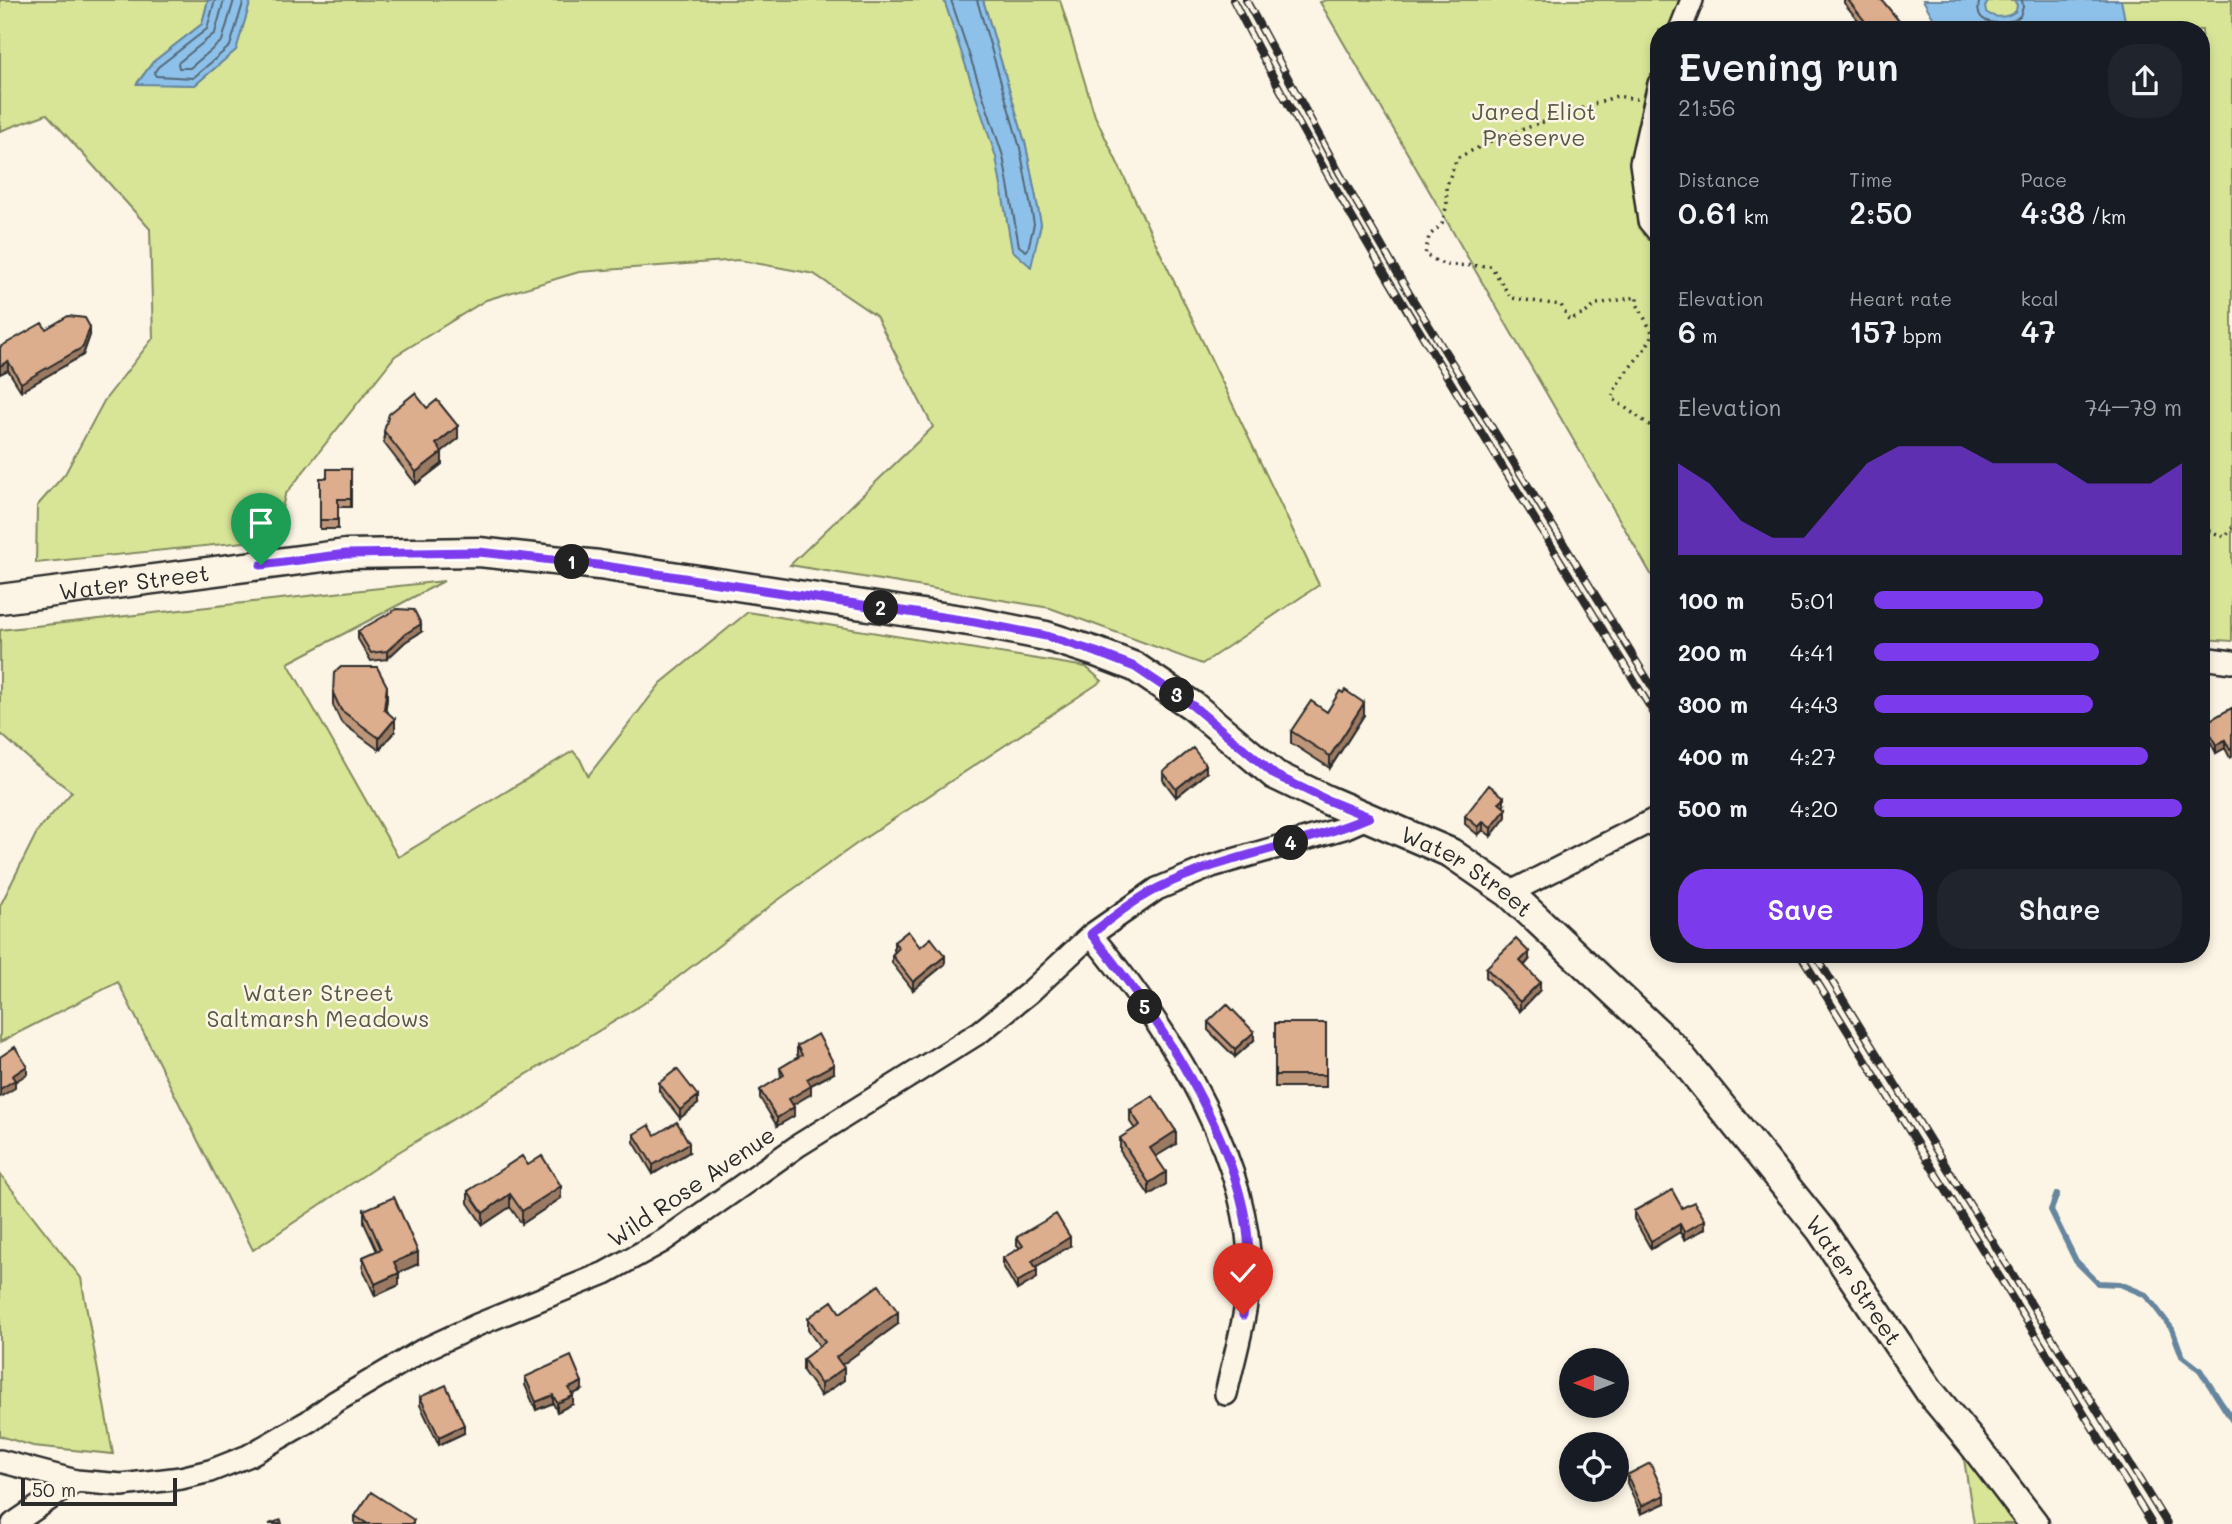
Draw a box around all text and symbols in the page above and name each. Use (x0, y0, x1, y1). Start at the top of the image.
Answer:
text: Evening run (1678, 41, 1899, 91)
button: share (2108, 44, 2182, 118)
text: 21:56 (1678, 92, 1736, 122)
park label: Jared Eliot Preserve (1472, 96, 1596, 152)
text: Distance (1678, 167, 1760, 192)
text: Time (1849, 167, 1893, 192)
text: Pace (2021, 167, 2067, 192)
text: 0.61 (1678, 192, 1738, 232)
text: 2:50 (1849, 192, 1912, 232)
text: 4:38 (2021, 192, 2085, 232)
text: km (1738, 204, 1769, 229)
text: /km (2085, 204, 2126, 229)
text: Elevation (1678, 286, 1763, 311)
text: Heart rate (1849, 286, 1952, 311)
text: kcal (2021, 286, 2059, 311)
text: 6 (1678, 311, 1696, 351)
text: 157 (1849, 311, 1897, 351)
text: 47 (2021, 311, 2056, 351)
text: m (1696, 323, 1717, 348)
text: bpm (1897, 323, 1942, 348)
text: Elevation (1678, 392, 1781, 422)
text: 74–79 m (2085, 392, 2182, 422)
pin (231, 493, 291, 565)
icon: arrive (242, 504, 280, 542)
pin: 1 (554, 544, 590, 580)
text: 1 (567, 549, 576, 574)
street label: Water Street (57, 557, 211, 606)
text: 100 m (1678, 585, 1744, 615)
text: 5:01 (1790, 585, 1835, 615)
pin: 2 (864, 590, 898, 626)
text: 2 (875, 595, 886, 620)
text: 200 m (1678, 637, 1747, 667)
text: 4:41 (1790, 637, 1834, 667)
pin: 3 (1160, 678, 1194, 712)
text: 3 (1171, 682, 1182, 707)
text: 300 m (1678, 689, 1748, 719)
text: 4:43 (1790, 689, 1838, 719)
text: 400 m (1678, 741, 1749, 771)
text: 4:27 (1790, 741, 1836, 771)
text: 500 m (1678, 793, 1748, 823)
text: 4:20 (1790, 793, 1838, 823)
street label: Water Street (1397, 818, 1540, 923)
pin: 4 (1274, 826, 1308, 860)
text: 4 (1284, 830, 1297, 855)
button: Save (1678, 869, 1923, 949)
button: Share (1937, 869, 2182, 949)
park label: Water Street Saltmarsh Meadows (206, 977, 430, 1033)
pin: 5 (1128, 990, 1162, 1024)
text: 5 (1139, 994, 1150, 1019)
street label: Wild Rose Avenue (601, 1119, 781, 1253)
street label: Water Street (1800, 1208, 1909, 1351)
pin (1213, 1243, 1273, 1315)
icon: check (1224, 1254, 1262, 1292)
north arrow (1559, 1348, 1629, 1418)
map controls (1559, 1348, 1629, 1502)
button: locate (1559, 1432, 1629, 1502)
scale bar (21, 1475, 177, 1507)
text: 50 m (32, 1477, 76, 1502)

